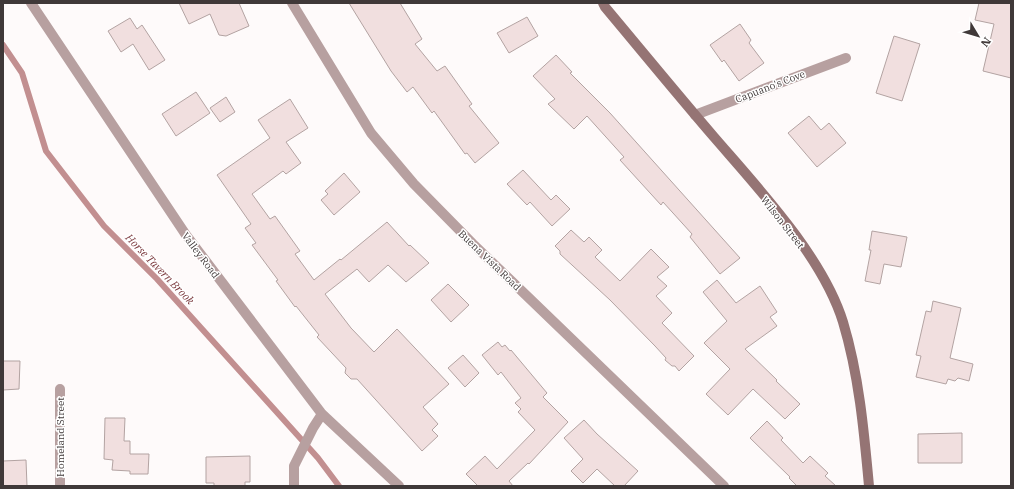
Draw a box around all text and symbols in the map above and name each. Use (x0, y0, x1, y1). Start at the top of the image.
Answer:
north arrow (958, 16, 998, 56)
text: N (978, 34, 994, 50)
street label: Capuano's Cove (733, 67, 807, 106)
street label: Wilson Street (758, 193, 807, 252)
street label: Buena Vista Road (456, 227, 524, 293)
water label: Horse Tavern Brook (122, 230, 197, 307)
street label: Valley Road (179, 230, 222, 281)
street label: Homeland Street (54, 397, 67, 477)

